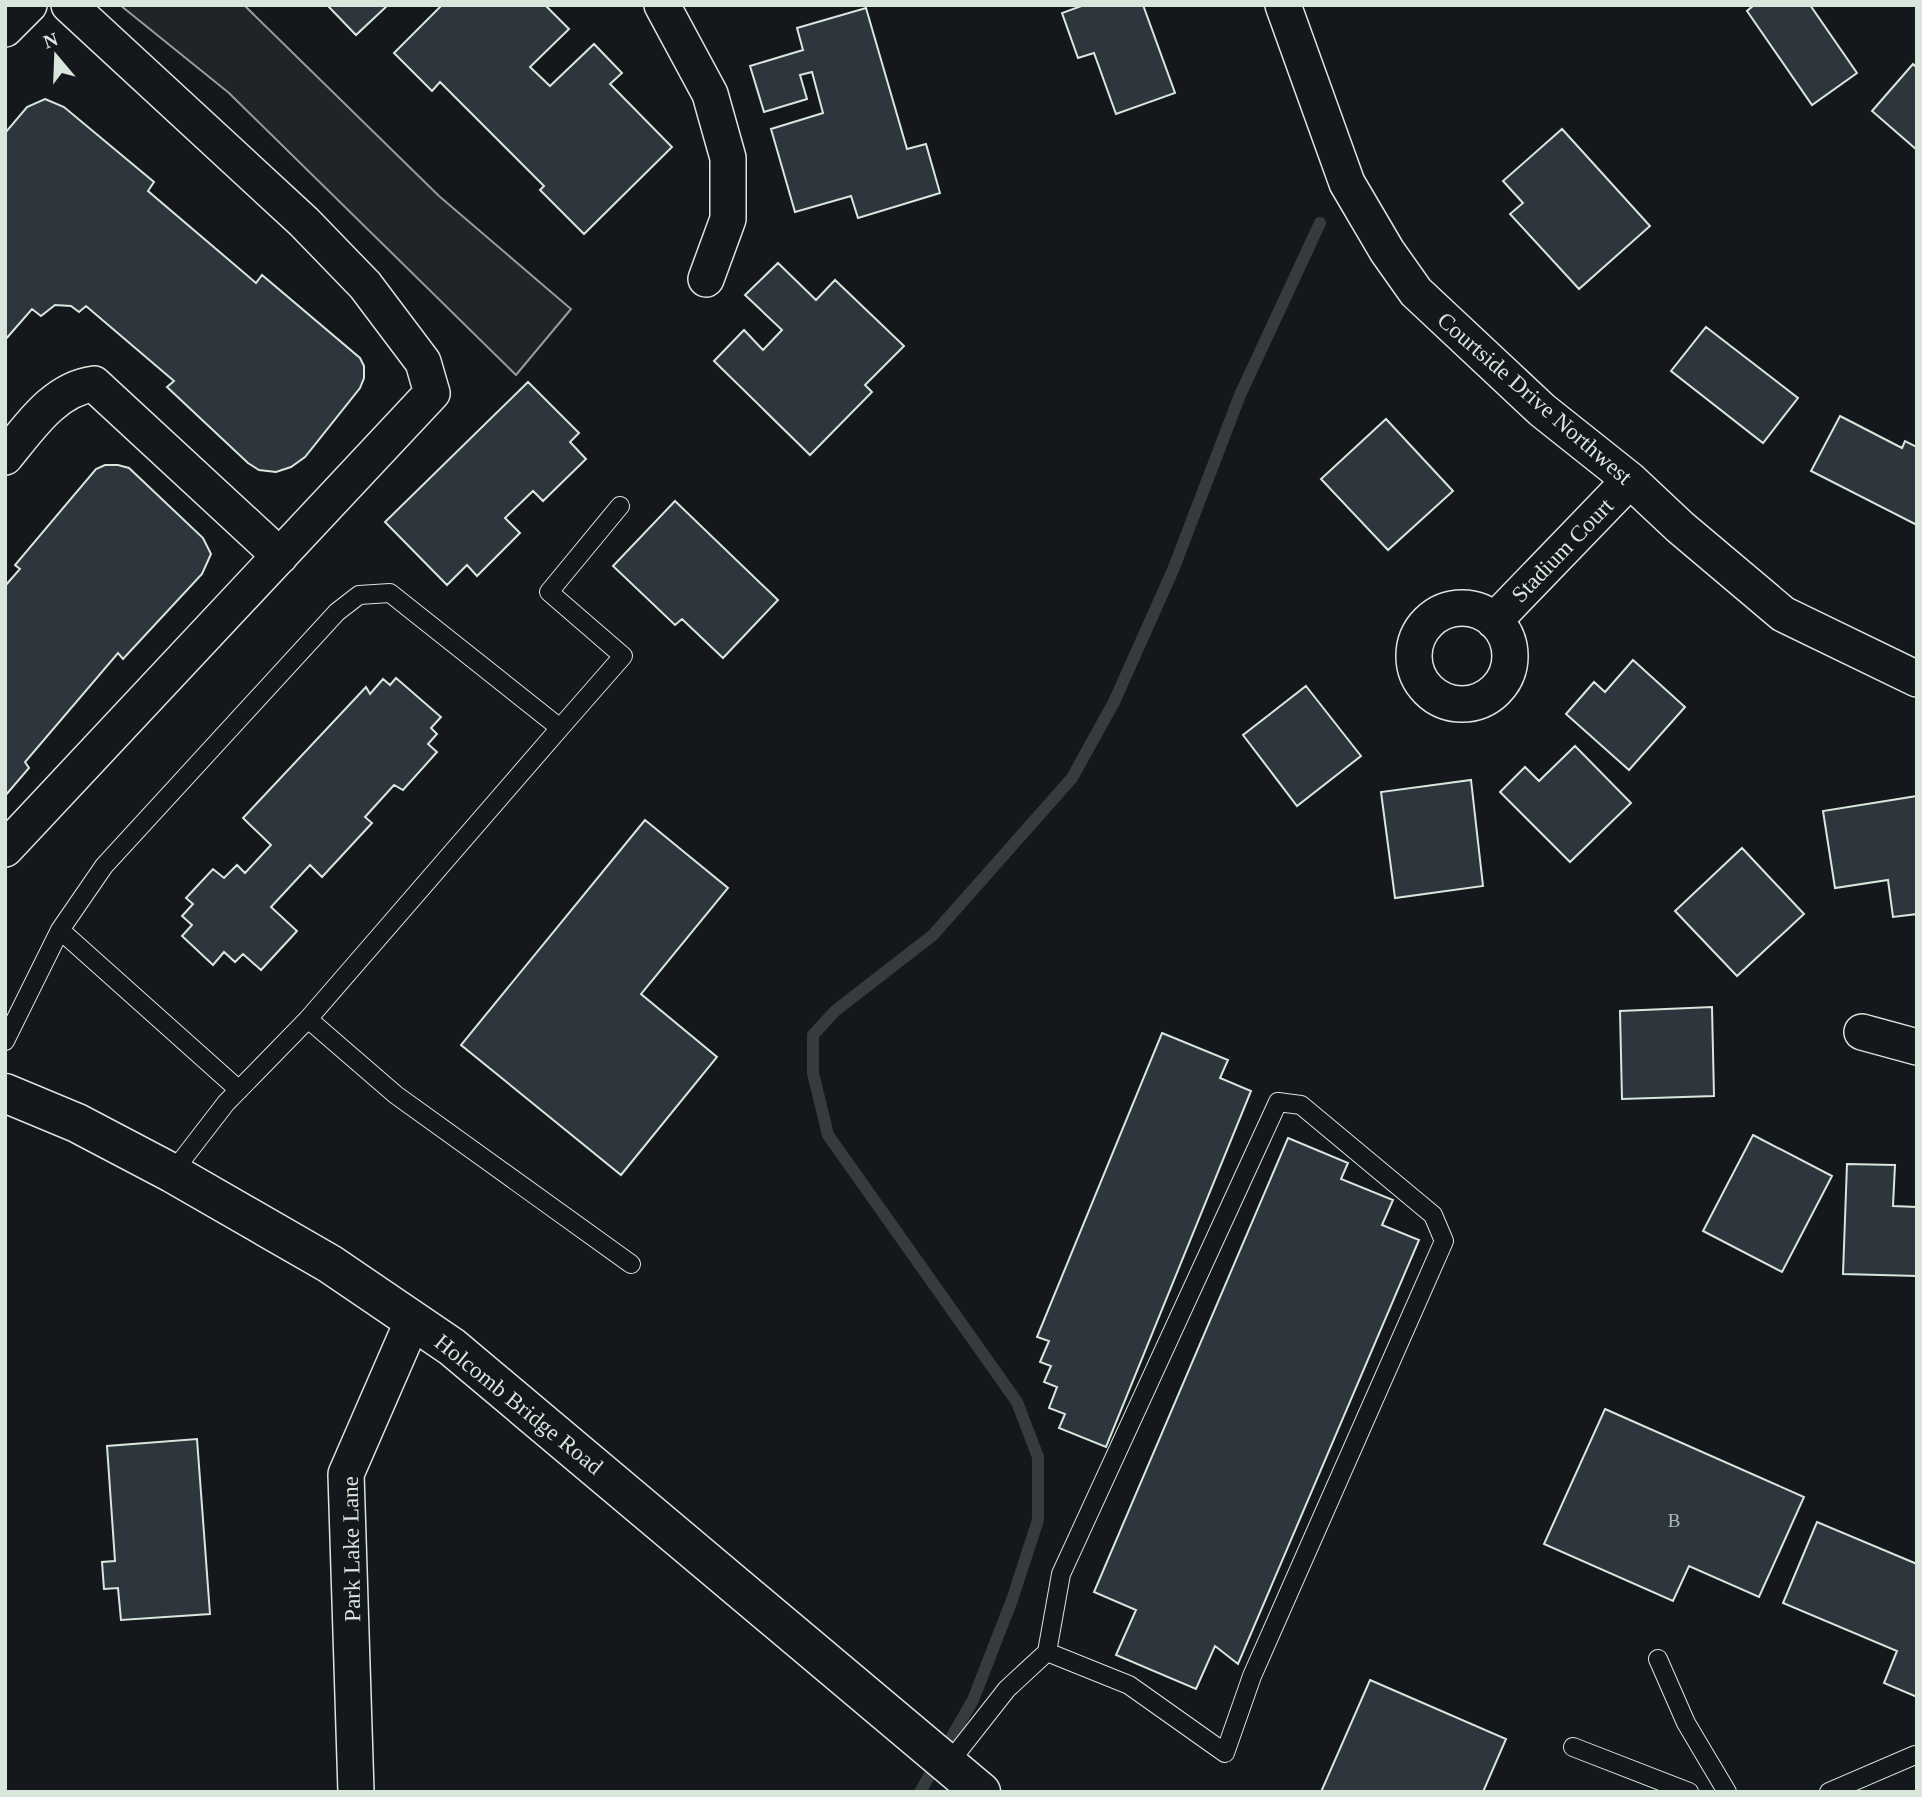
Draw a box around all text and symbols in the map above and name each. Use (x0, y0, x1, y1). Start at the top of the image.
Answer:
north arrow (21, 21, 91, 91)
text: N (41, 28, 61, 53)
street label: Courtside Drive Northwest (1432, 307, 1637, 490)
street label: Stadium Court (1507, 493, 1619, 608)
street label: Holcomb Bridge Road (430, 1329, 608, 1480)
street label: Park Lake Lane (338, 1476, 365, 1622)
house number: B (1668, 1510, 1680, 1531)

